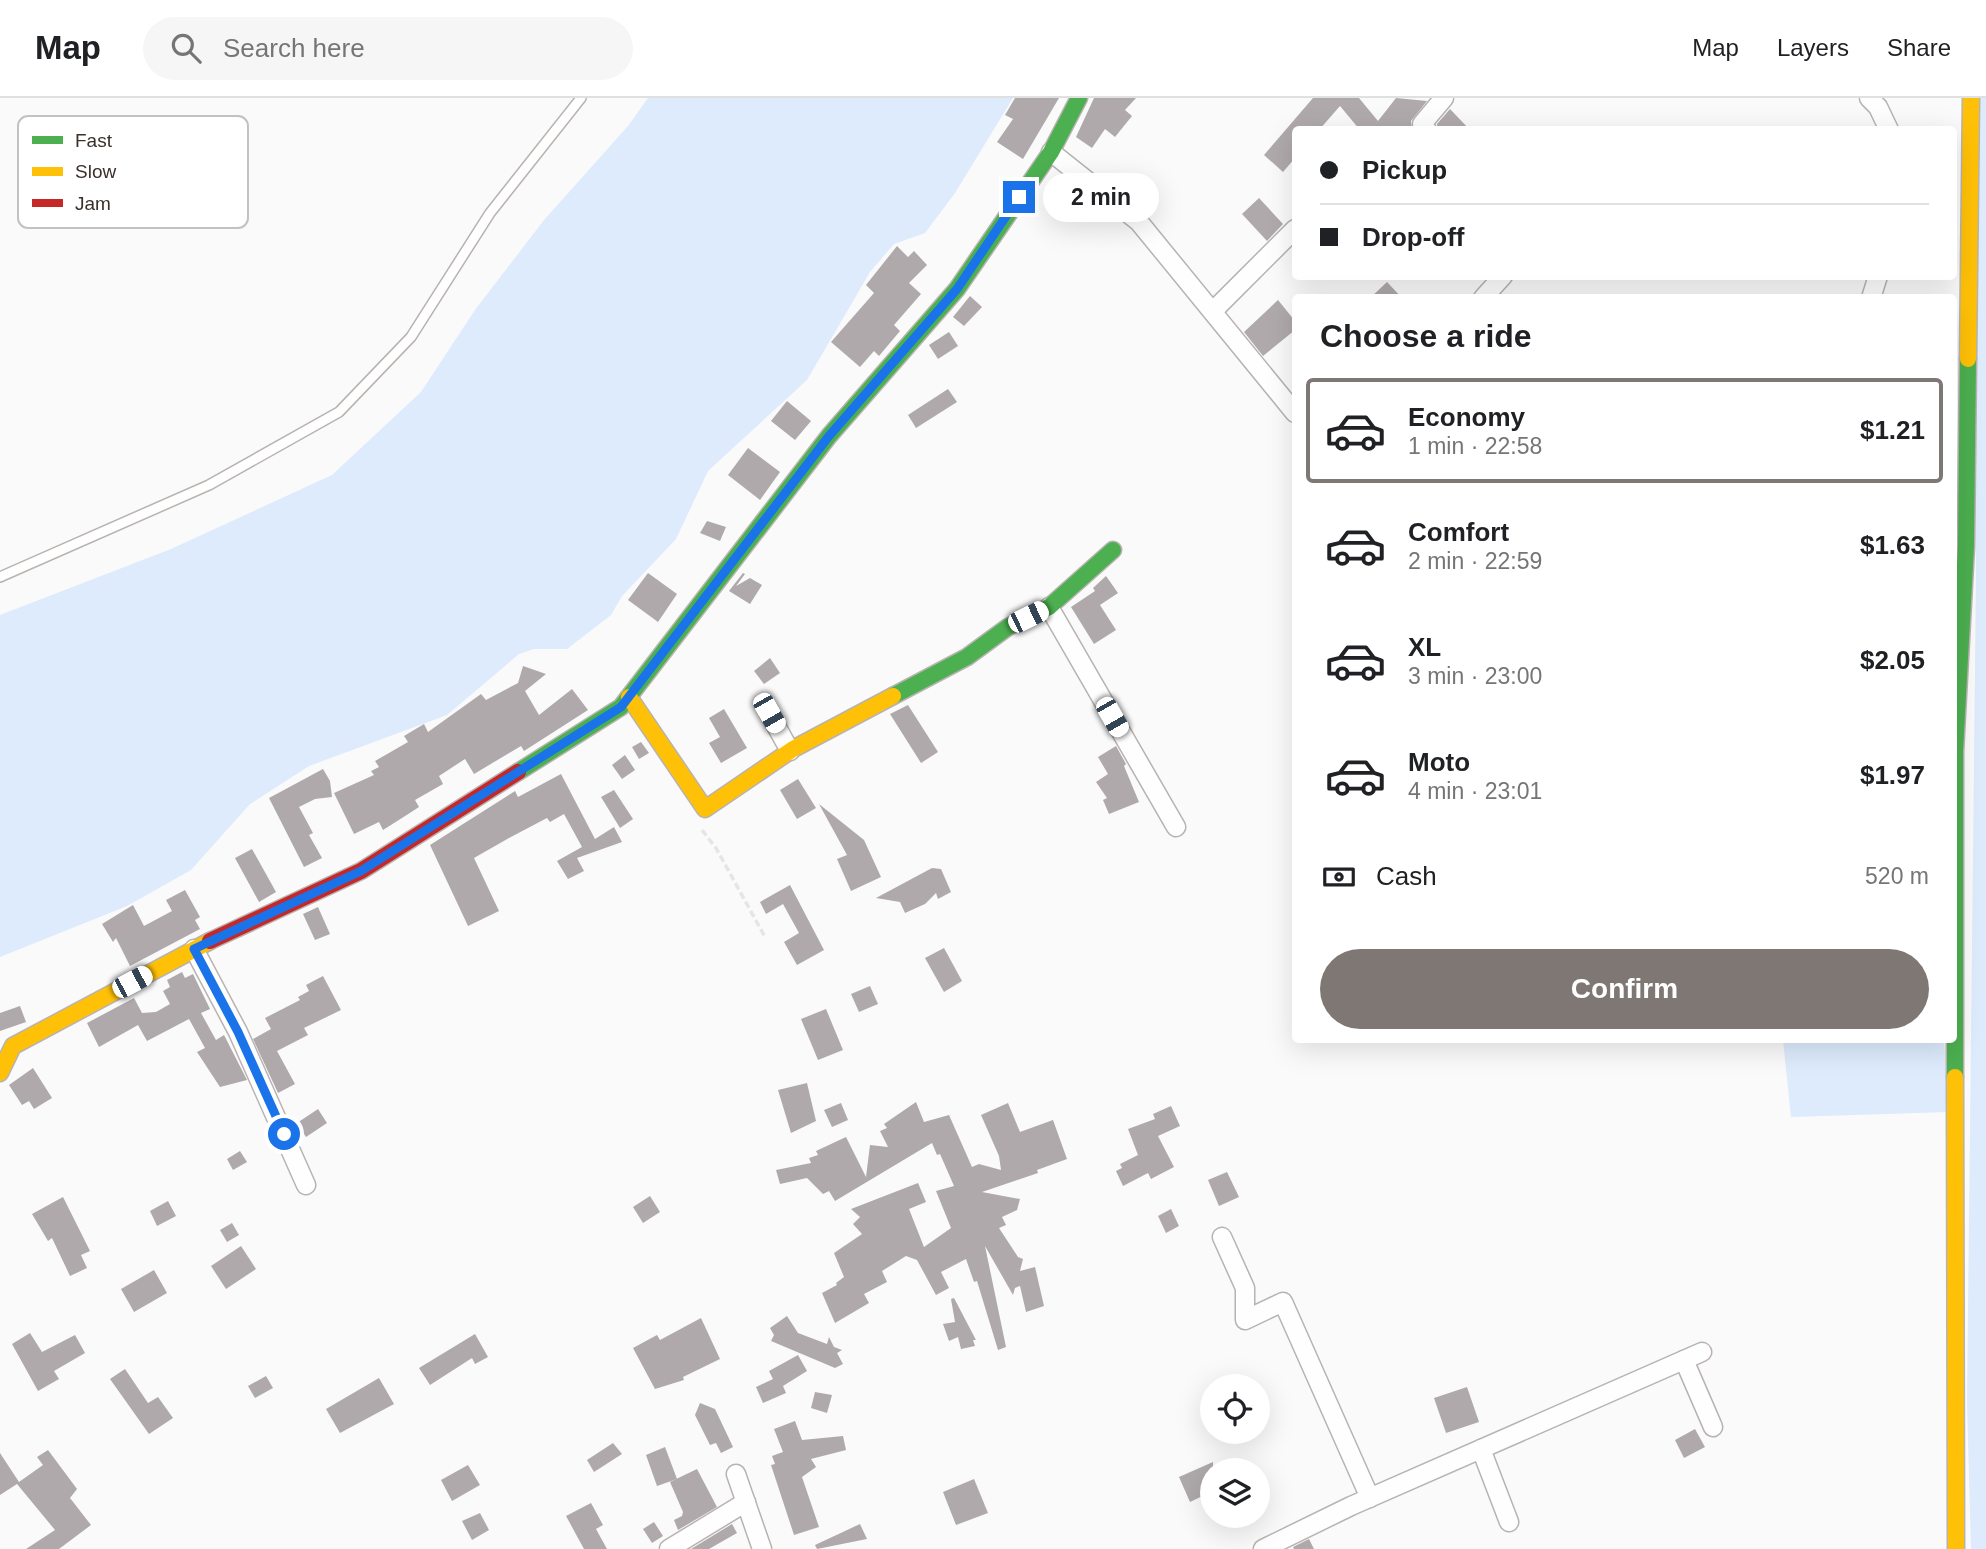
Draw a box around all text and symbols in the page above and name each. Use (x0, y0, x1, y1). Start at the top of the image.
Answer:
search box (143, 17, 633, 80)
text: Map (35, 29, 101, 66)
icon: search (167, 29, 205, 67)
text: Search here (223, 33, 365, 63)
text: Map (1692, 34, 1739, 61)
text: Layers (1777, 34, 1849, 61)
text: Share (1887, 34, 1951, 61)
legend (18, 116, 248, 228)
text: Fast (75, 130, 113, 151)
text: Pickup (1362, 155, 1447, 185)
text: Slow (75, 161, 116, 182)
callout: 2 min (1044, 172, 1159, 222)
route end (1003, 181, 1035, 213)
text: 2 min (1071, 184, 1131, 210)
text: Jam (75, 193, 111, 214)
text: Drop-off (1362, 222, 1465, 252)
text: Choose a ride (1320, 318, 1532, 354)
icon: car (1324, 399, 1387, 462)
text: Economy (1408, 402, 1525, 432)
text: $1.21 (1860, 415, 1925, 445)
text: 1 min · 22:58 (1408, 433, 1542, 459)
icon: car (1324, 514, 1387, 577)
text: Comfort (1408, 517, 1509, 547)
text: $1.63 (1860, 530, 1925, 560)
text: 2 min · 22:59 (1408, 548, 1542, 574)
car (1005, 598, 1052, 636)
icon: car (1324, 629, 1387, 692)
text: XL (1408, 632, 1441, 662)
text: $2.05 (1860, 645, 1925, 675)
text: 3 min · 23:00 (1408, 663, 1542, 689)
car (750, 690, 789, 736)
car (1093, 694, 1132, 740)
icon: car (1324, 744, 1387, 807)
text: Moto (1408, 747, 1470, 777)
text: $1.97 (1860, 760, 1925, 790)
text: 4 min · 23:01 (1408, 778, 1542, 804)
icon: cash (1320, 858, 1358, 896)
text: Cash (1376, 861, 1437, 891)
text: 520 m (1865, 863, 1929, 889)
button: Confirm (1320, 949, 1929, 1029)
car (109, 963, 156, 1001)
route start (268, 1118, 300, 1150)
map controls (1200, 1374, 1270, 1528)
button: locate (1200, 1374, 1270, 1444)
button: layers (1200, 1458, 1270, 1528)

